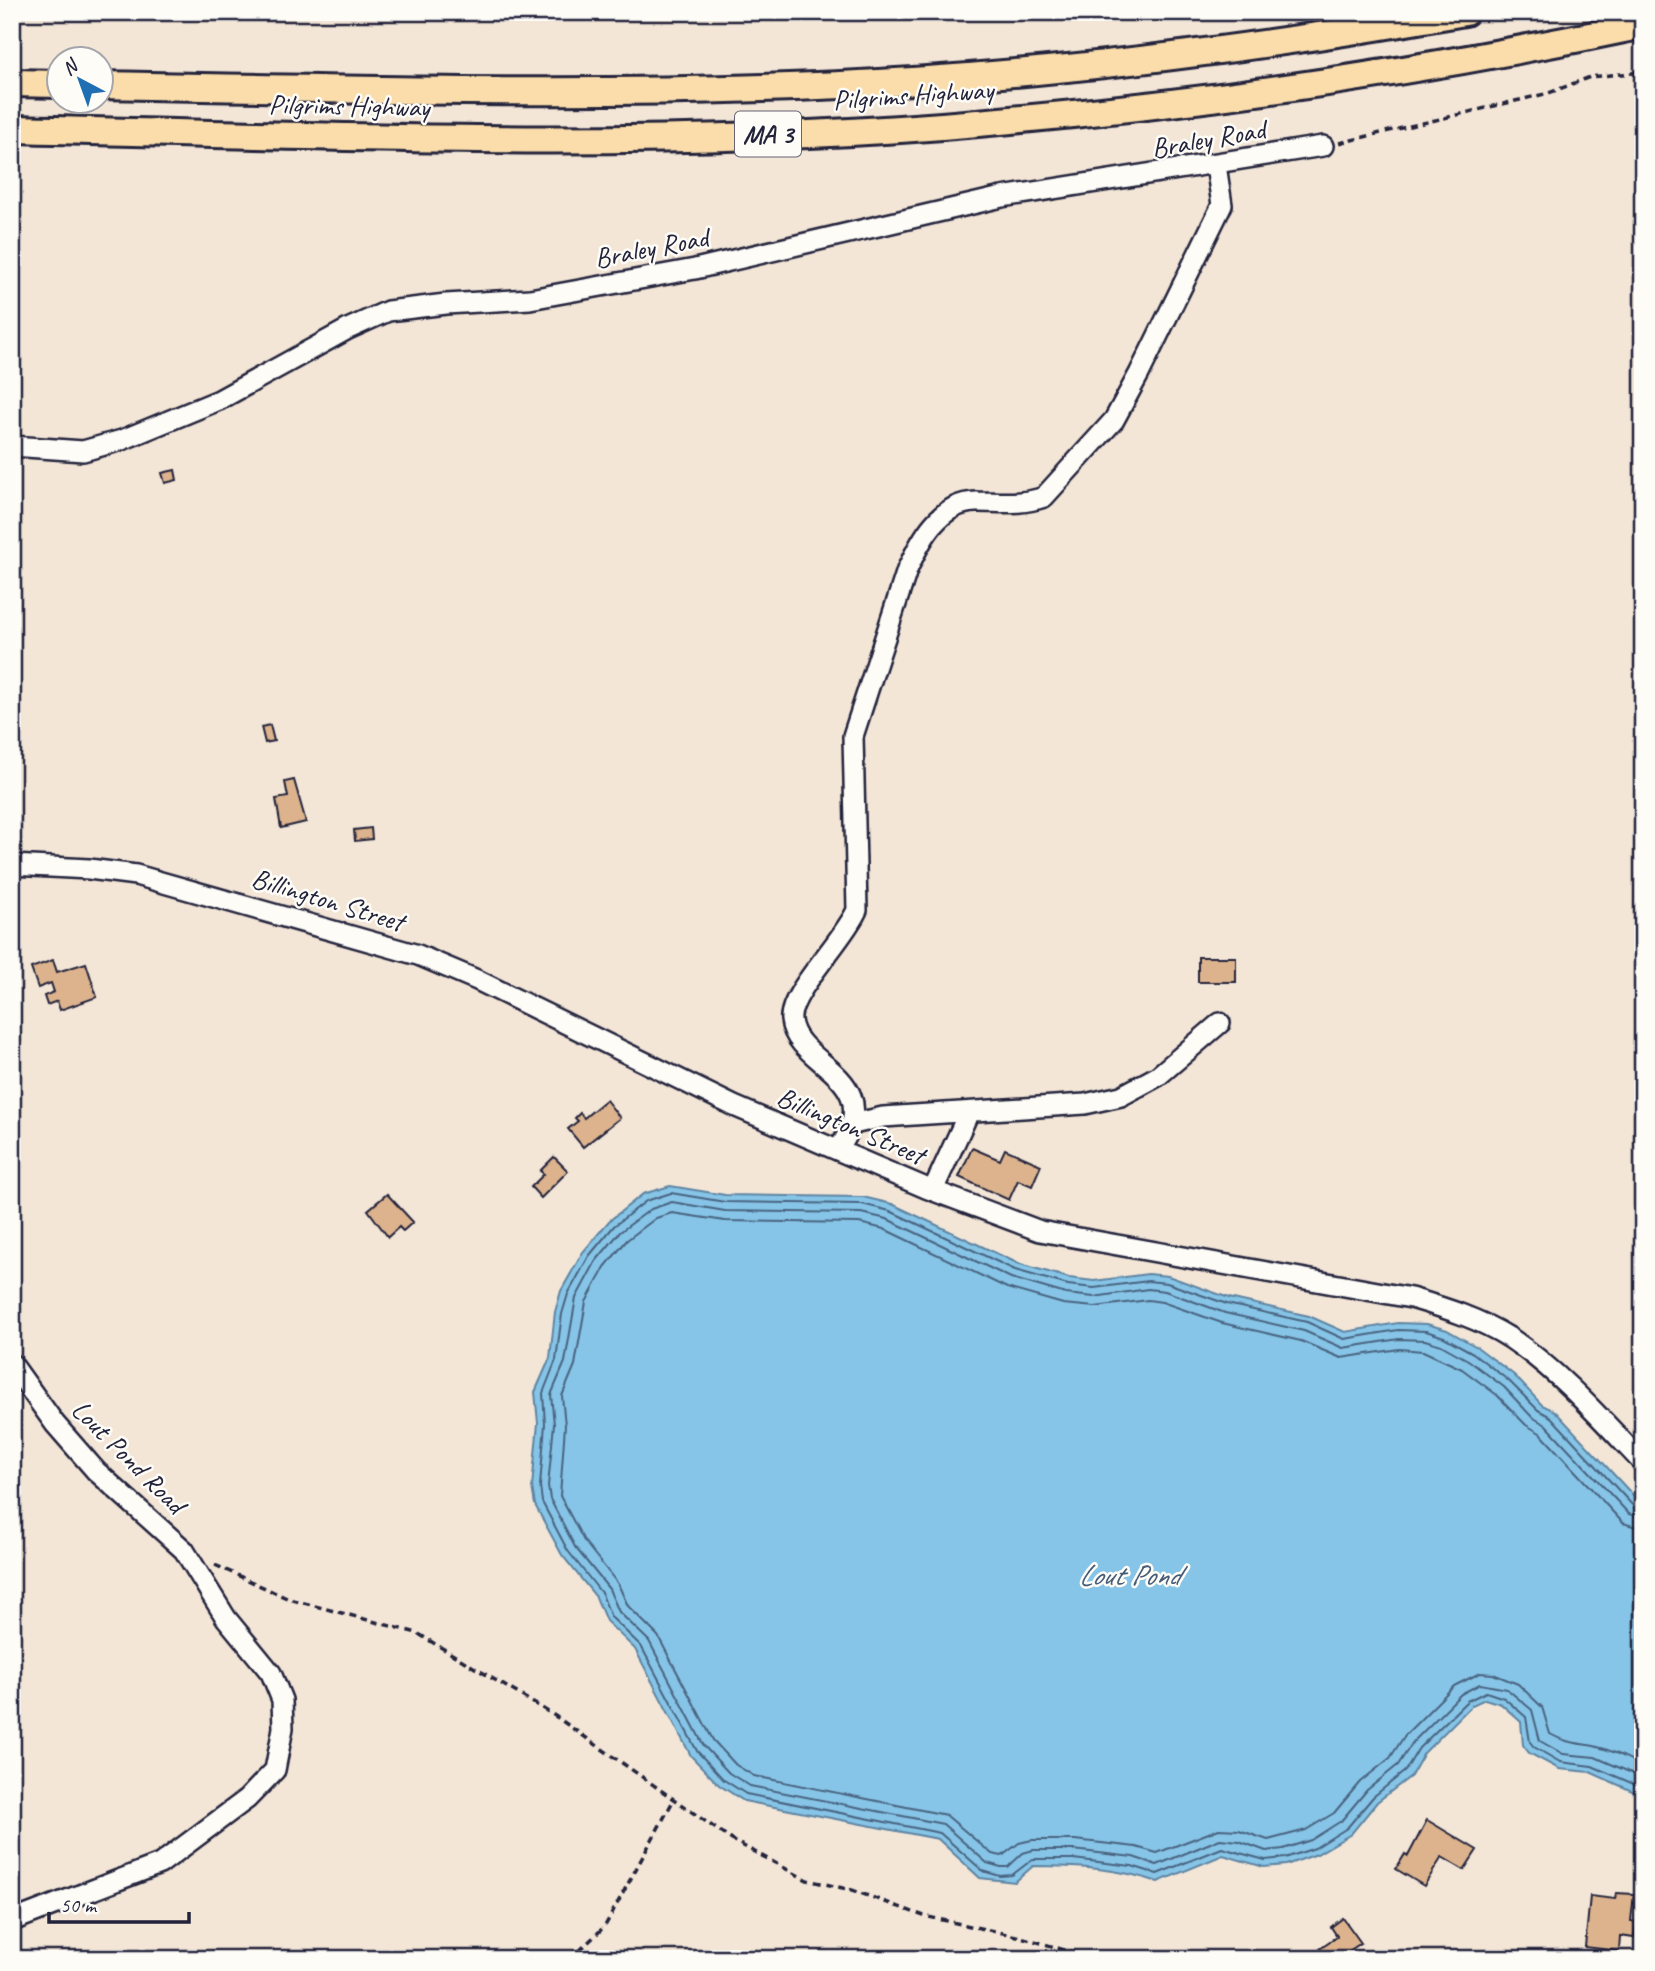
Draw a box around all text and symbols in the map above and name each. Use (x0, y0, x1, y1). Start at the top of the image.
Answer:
north arrow (46, 46, 116, 116)
text: N (57, 53, 84, 81)
street label: Pilgrims Highway (832, 71, 997, 118)
street label: Pilgrims Highway (268, 87, 432, 124)
road number: MA 3 (735, 111, 801, 156)
street label: Braley Road (1149, 111, 1272, 166)
street label: Braley Road (591, 219, 715, 276)
street label: Billington Street (248, 860, 412, 940)
street label: Billington Street (772, 1079, 933, 1174)
street label: Lout Pond Road (64, 1392, 196, 1523)
water label: Lout Pond (1078, 1556, 1189, 1594)
scale bar (49, 1880, 189, 1924)
text: 50 m (60, 1892, 98, 1918)

